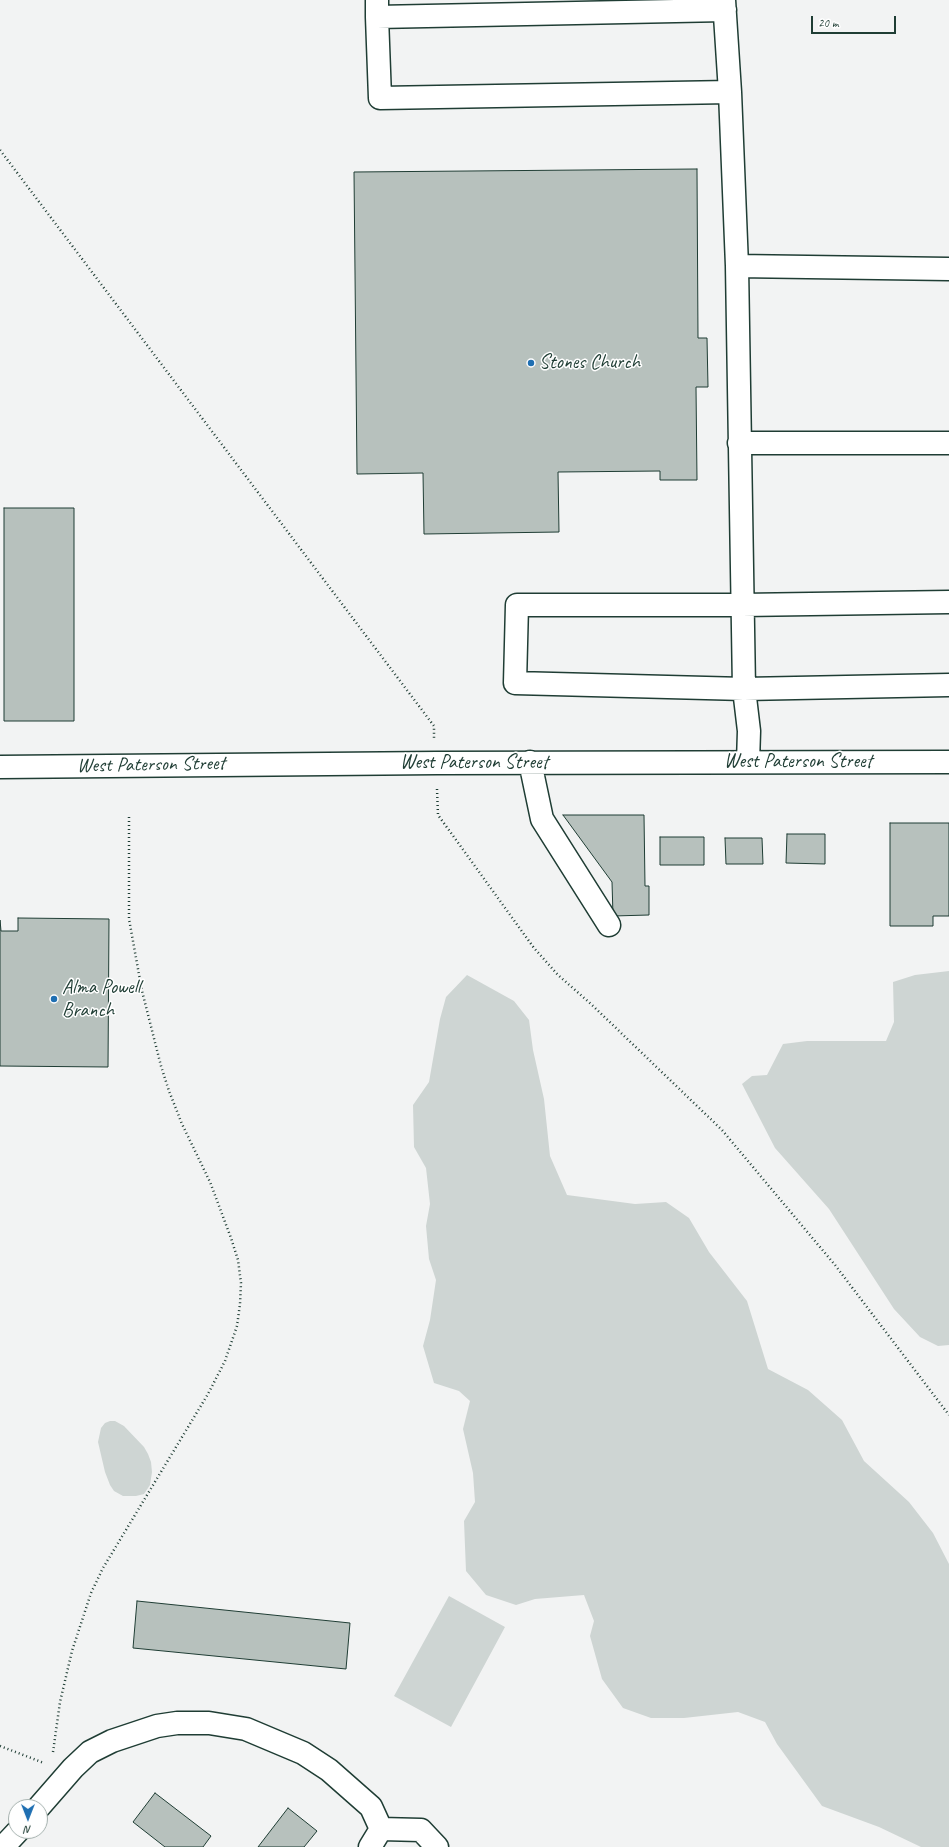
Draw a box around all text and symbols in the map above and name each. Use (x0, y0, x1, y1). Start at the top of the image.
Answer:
scale bar (813, 8, 898, 34)
text: 20 m (818, 15, 838, 31)
place label: Stones Church (539, 351, 640, 375)
marker: Stones Church (526, 358, 536, 368)
street label: West Paterson Street (724, 750, 872, 774)
street label: West Paterson Street (400, 751, 548, 775)
street label: West Paterson Street (77, 752, 225, 778)
place label: Alma Powell Branch (62, 976, 140, 1023)
marker: Alma Powell Branch (49, 994, 59, 1004)
north arrow (8, 1799, 48, 1839)
text: N (25, 1823, 31, 1837)

